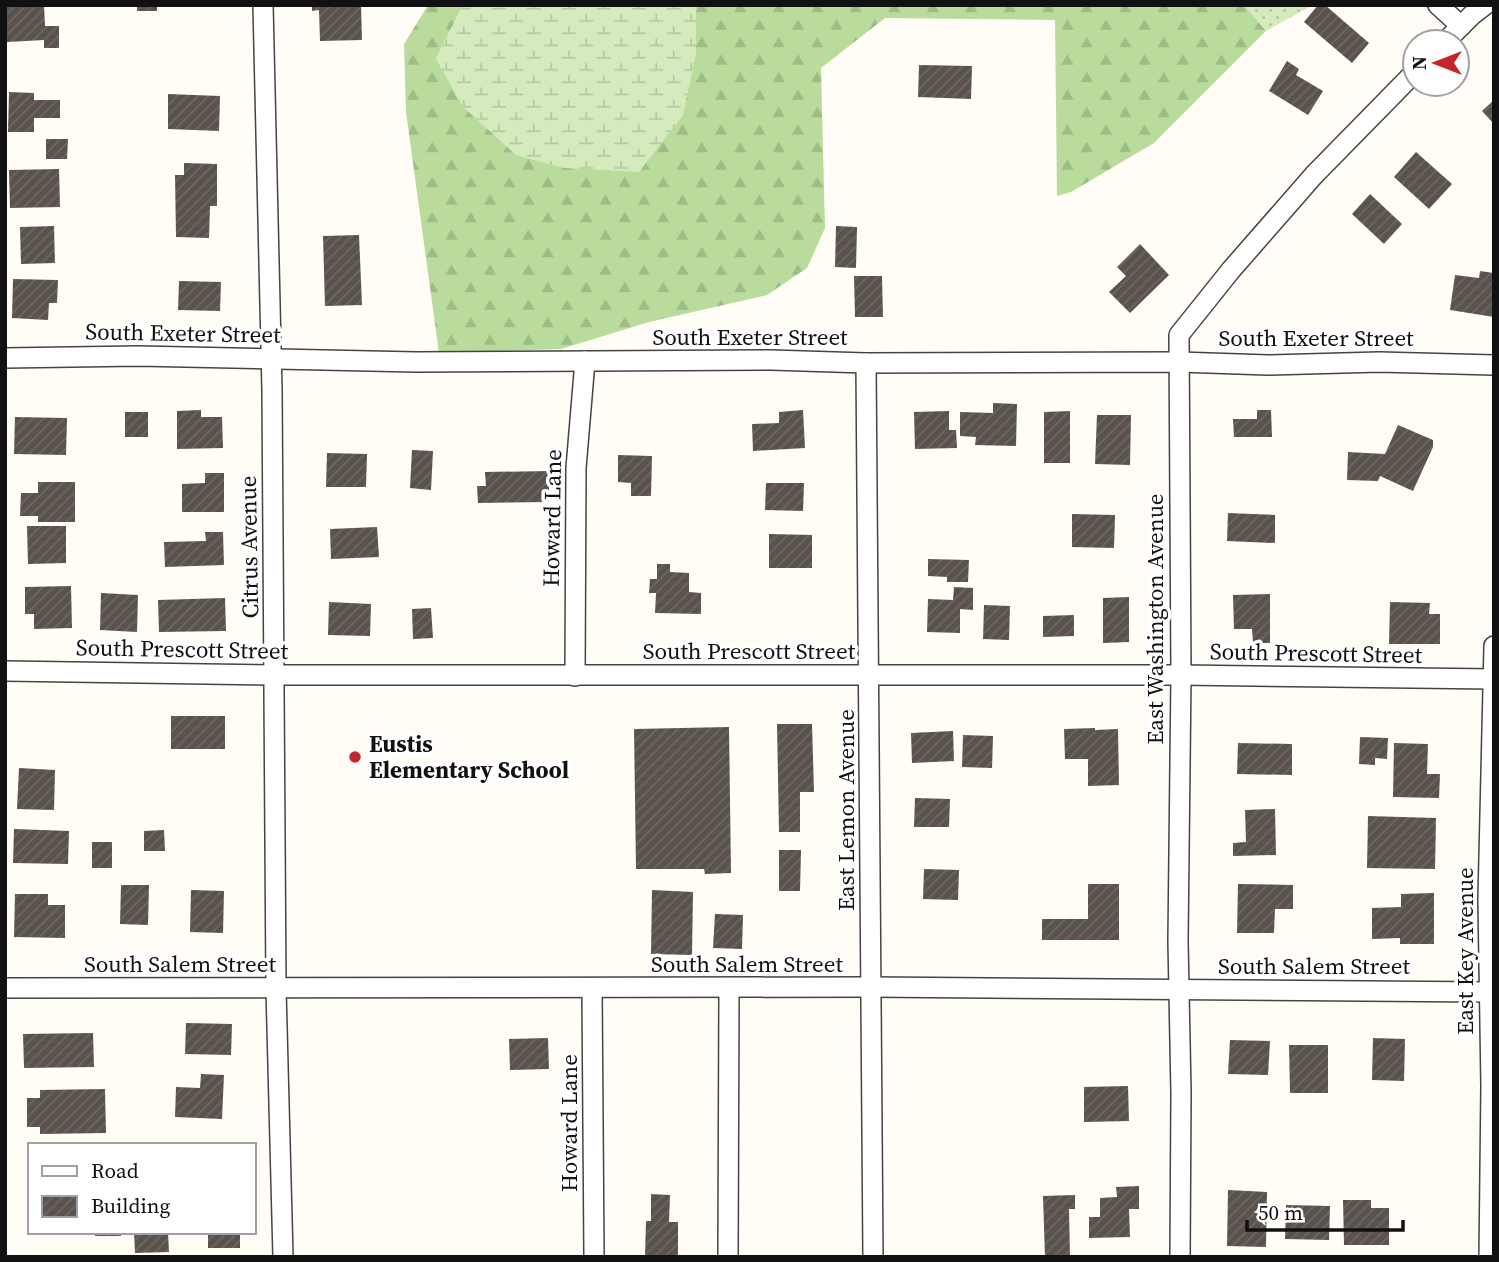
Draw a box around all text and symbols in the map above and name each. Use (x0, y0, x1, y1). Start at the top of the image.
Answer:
north arrow (1401, 28, 1471, 98)
text: N (1406, 56, 1432, 70)
street label: South Exeter Street (85, 315, 281, 351)
street label: South Exeter Street (652, 321, 848, 353)
street label: South Exeter Street (1218, 322, 1414, 354)
street label: Howard Lane (535, 449, 569, 587)
street label: Citrus Avenue (232, 475, 266, 619)
street label: East Washington Avenue (1139, 493, 1171, 745)
street label: South Prescott Street (76, 631, 289, 667)
street label: South Prescott Street (643, 635, 856, 667)
street label: South Prescott Street (1210, 635, 1423, 671)
street label: East Lemon Avenue (830, 709, 862, 911)
place label: Eustis Elementary School (369, 728, 569, 786)
marker: Eustis Elementary School (347, 749, 363, 765)
street label: East Key Avenue (1449, 867, 1481, 1035)
street label: South Salem Street (84, 948, 276, 980)
street label: South Salem Street (651, 948, 843, 980)
street label: South Salem Street (1218, 950, 1410, 982)
street label: Howard Lane (553, 1054, 585, 1192)
legend (28, 1143, 256, 1234)
text: Road (91, 1156, 139, 1185)
scale bar (1247, 1188, 1403, 1232)
text: Building (91, 1191, 170, 1220)
text: 50 m (1258, 1198, 1303, 1227)

